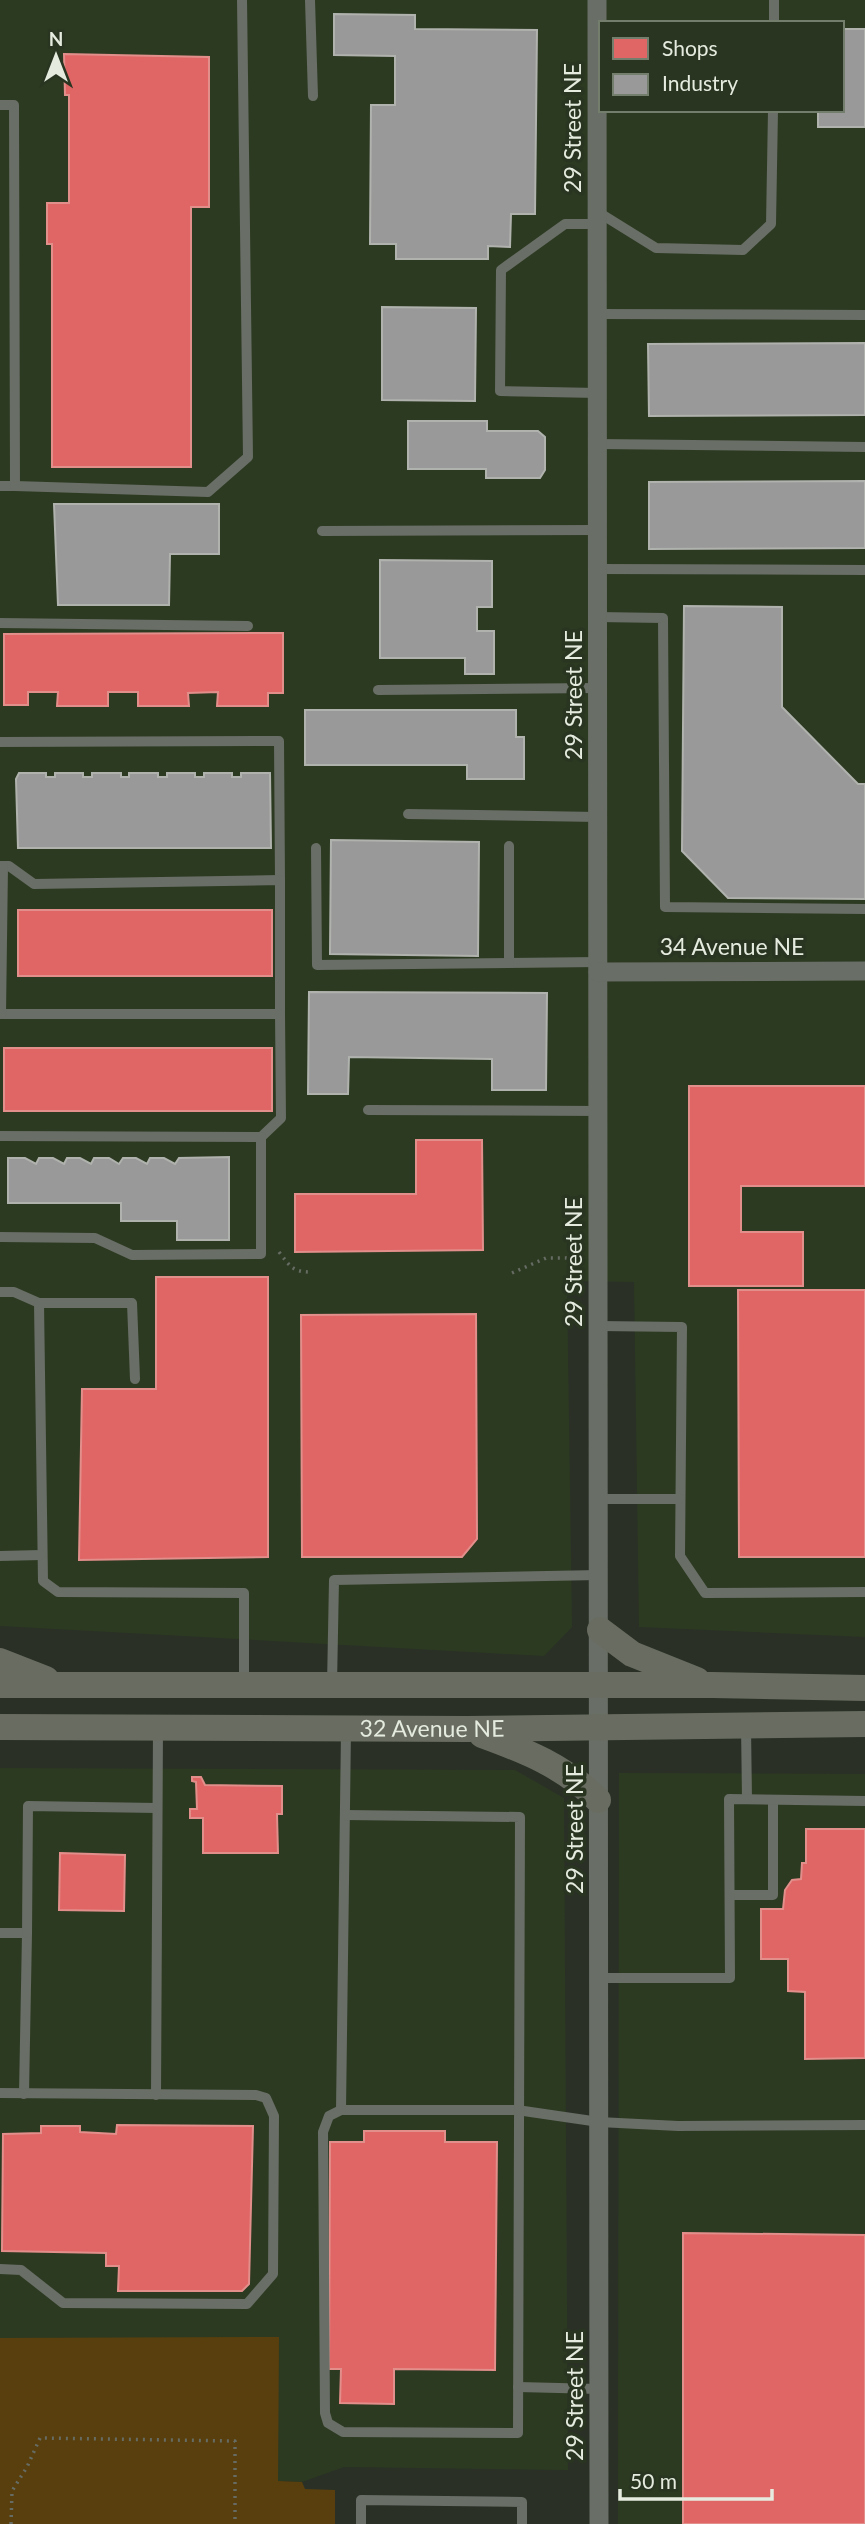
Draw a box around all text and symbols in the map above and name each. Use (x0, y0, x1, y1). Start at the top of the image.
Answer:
north arrow (21, 21, 91, 91)
legend (599, 21, 844, 112)
text: N (49, 27, 63, 50)
text: Shops (662, 35, 718, 60)
street label: 29 Street NE (558, 63, 586, 193)
text: Industry (662, 70, 738, 95)
street label: 29 Street NE (559, 630, 587, 760)
street label: 34 Avenue NE (660, 932, 804, 960)
street label: 29 Street NE (559, 1197, 587, 1327)
street label: 32 Avenue NE (360, 1714, 505, 1742)
street label: 29 Street NE (560, 1764, 588, 1894)
street label: 29 Street NE (560, 2331, 588, 2461)
scale bar (620, 2458, 772, 2502)
text: 50 m (630, 2468, 677, 2493)

